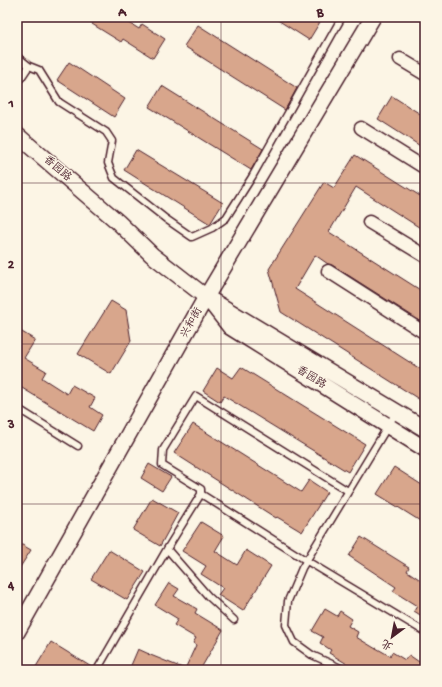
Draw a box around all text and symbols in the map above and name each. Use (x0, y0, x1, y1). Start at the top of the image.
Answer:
text: A (117, 6, 127, 21)
text: B (316, 6, 325, 21)
text: 1 (7, 97, 14, 112)
street label: 香园路 (41, 153, 74, 184)
text: 2 (8, 258, 15, 273)
street label: 兴和街 (178, 304, 206, 340)
street label: 香园路 (294, 363, 329, 392)
text: 3 (7, 418, 15, 433)
text: 4 (7, 579, 15, 594)
north arrow (372, 617, 412, 657)
text: 北 (380, 636, 396, 652)

